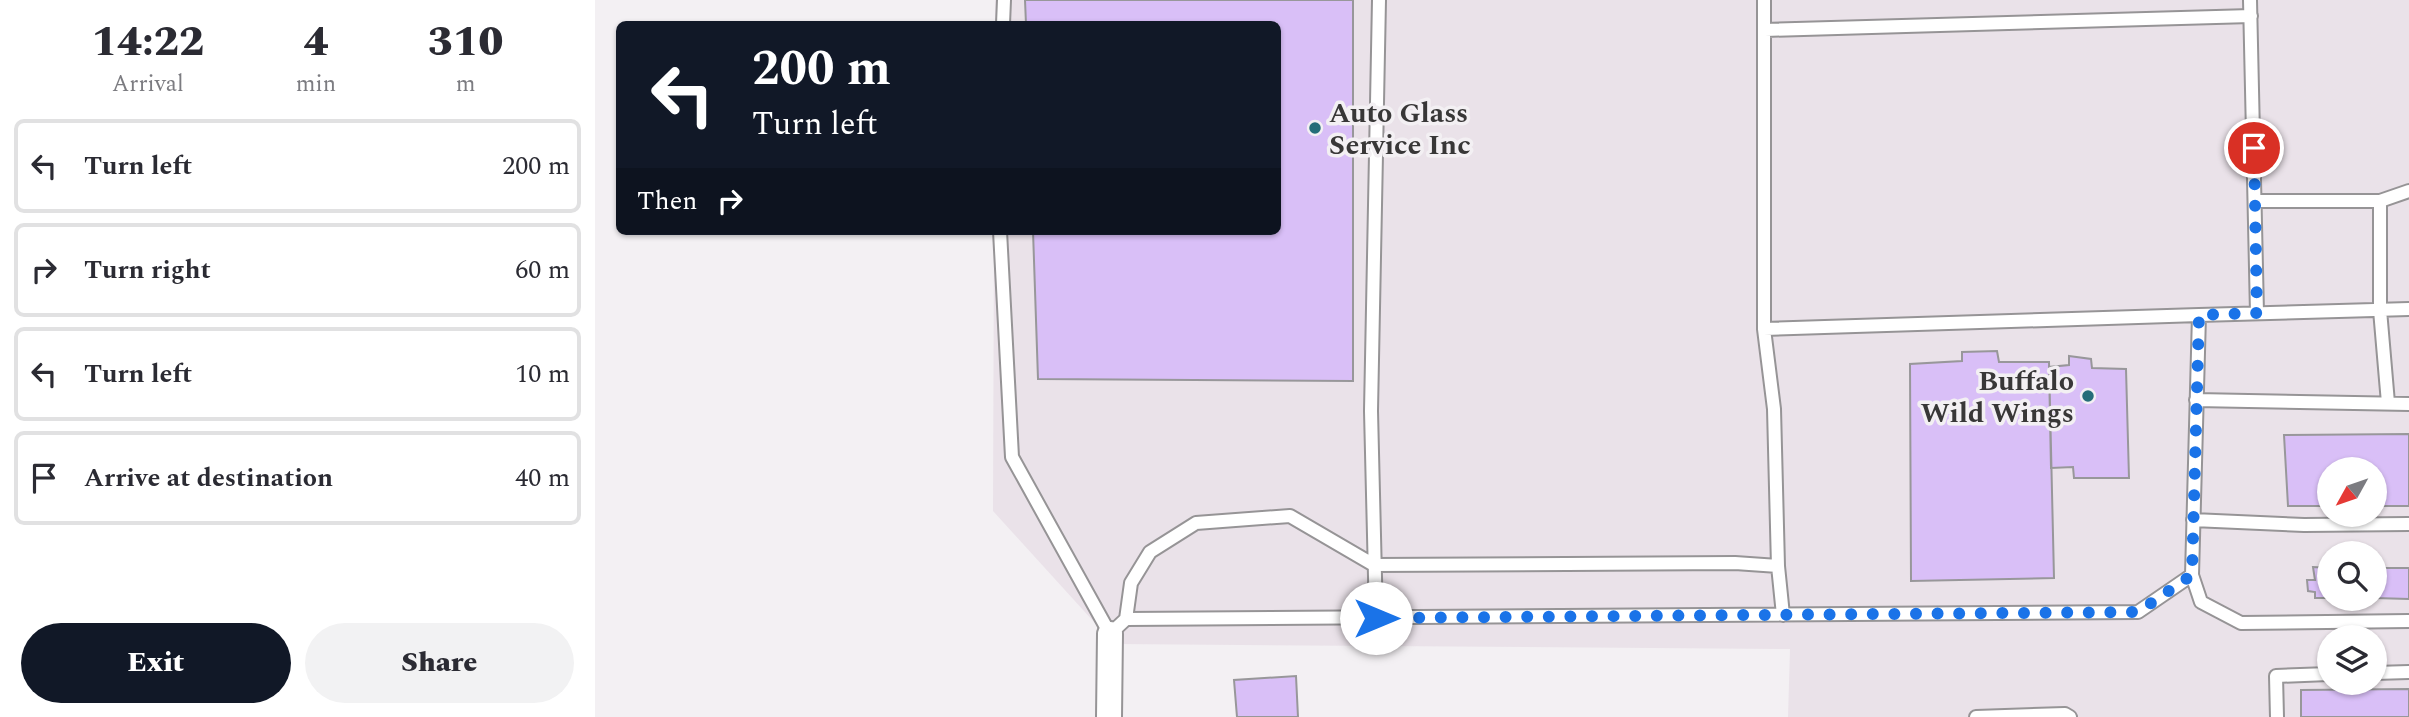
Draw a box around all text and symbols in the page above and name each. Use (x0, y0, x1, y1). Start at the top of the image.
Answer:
text: 14:22 (92, 11, 204, 74)
text: 4 (303, 11, 329, 74)
text: 310 (428, 11, 503, 74)
text: 200 m (752, 32, 891, 107)
icon: left (637, 49, 728, 140)
text: Arrival (112, 67, 184, 102)
text: min (296, 67, 336, 102)
text: m (456, 67, 475, 102)
place label: Auto Glass Service Inc (1329, 92, 1471, 167)
text: Turn left (752, 100, 878, 149)
pin (2224, 118, 2284, 178)
marker: Auto Glass Service Inc (1307, 120, 1323, 136)
icon: arrive (2235, 129, 2273, 167)
text: Turn left (84, 146, 192, 186)
text: 200 m (502, 146, 570, 186)
icon: left (25, 147, 63, 185)
text: Then (637, 181, 697, 221)
icon: right (711, 182, 749, 220)
text: Turn right (84, 250, 211, 290)
text: 60 m (515, 250, 570, 290)
icon: right (25, 251, 63, 289)
text: Turn left (84, 354, 192, 394)
text: 10 m (515, 354, 570, 394)
icon: left (25, 355, 63, 393)
place label: Buffalo Wild Wings (1921, 360, 2074, 435)
marker: Buffalo Wild Wings (2080, 388, 2096, 404)
north arrow (2317, 457, 2387, 527)
map controls (2317, 457, 2387, 695)
text: Arrive at destination (84, 458, 333, 498)
text: 40 m (515, 458, 570, 498)
icon: arrive (25, 459, 63, 497)
button: search (2317, 541, 2387, 611)
position arrow (1339, 581, 1413, 655)
button: Exit (21, 623, 291, 703)
button: Share (305, 623, 574, 703)
button: layers (2317, 625, 2387, 695)

